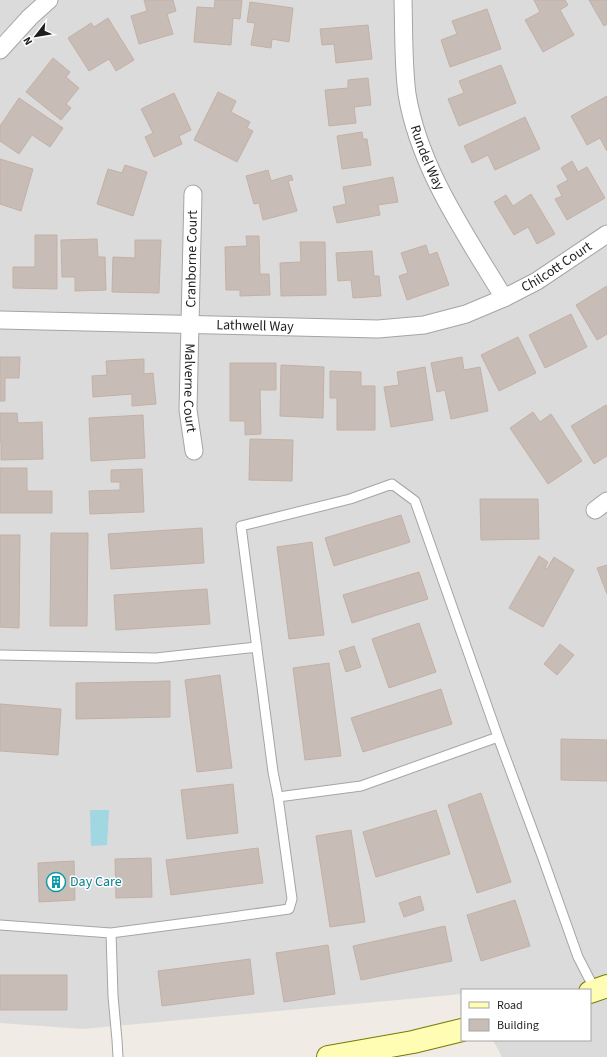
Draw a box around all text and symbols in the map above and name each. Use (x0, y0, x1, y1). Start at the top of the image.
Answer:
north arrow (16, 16, 56, 56)
text: N (20, 34, 36, 48)
street label: Rundel Way (405, 123, 449, 194)
street label: Cranborne Court (181, 210, 203, 308)
street label: Chilcott Court (518, 237, 596, 297)
street label: Lathwell Way (216, 315, 294, 337)
street label: Malverne Court (178, 343, 201, 434)
building icon: Day Care (45, 871, 67, 893)
place label: Day Care (70, 872, 122, 892)
legend (461, 989, 591, 1041)
text: Road (497, 997, 523, 1014)
text: Building (497, 1017, 539, 1034)

